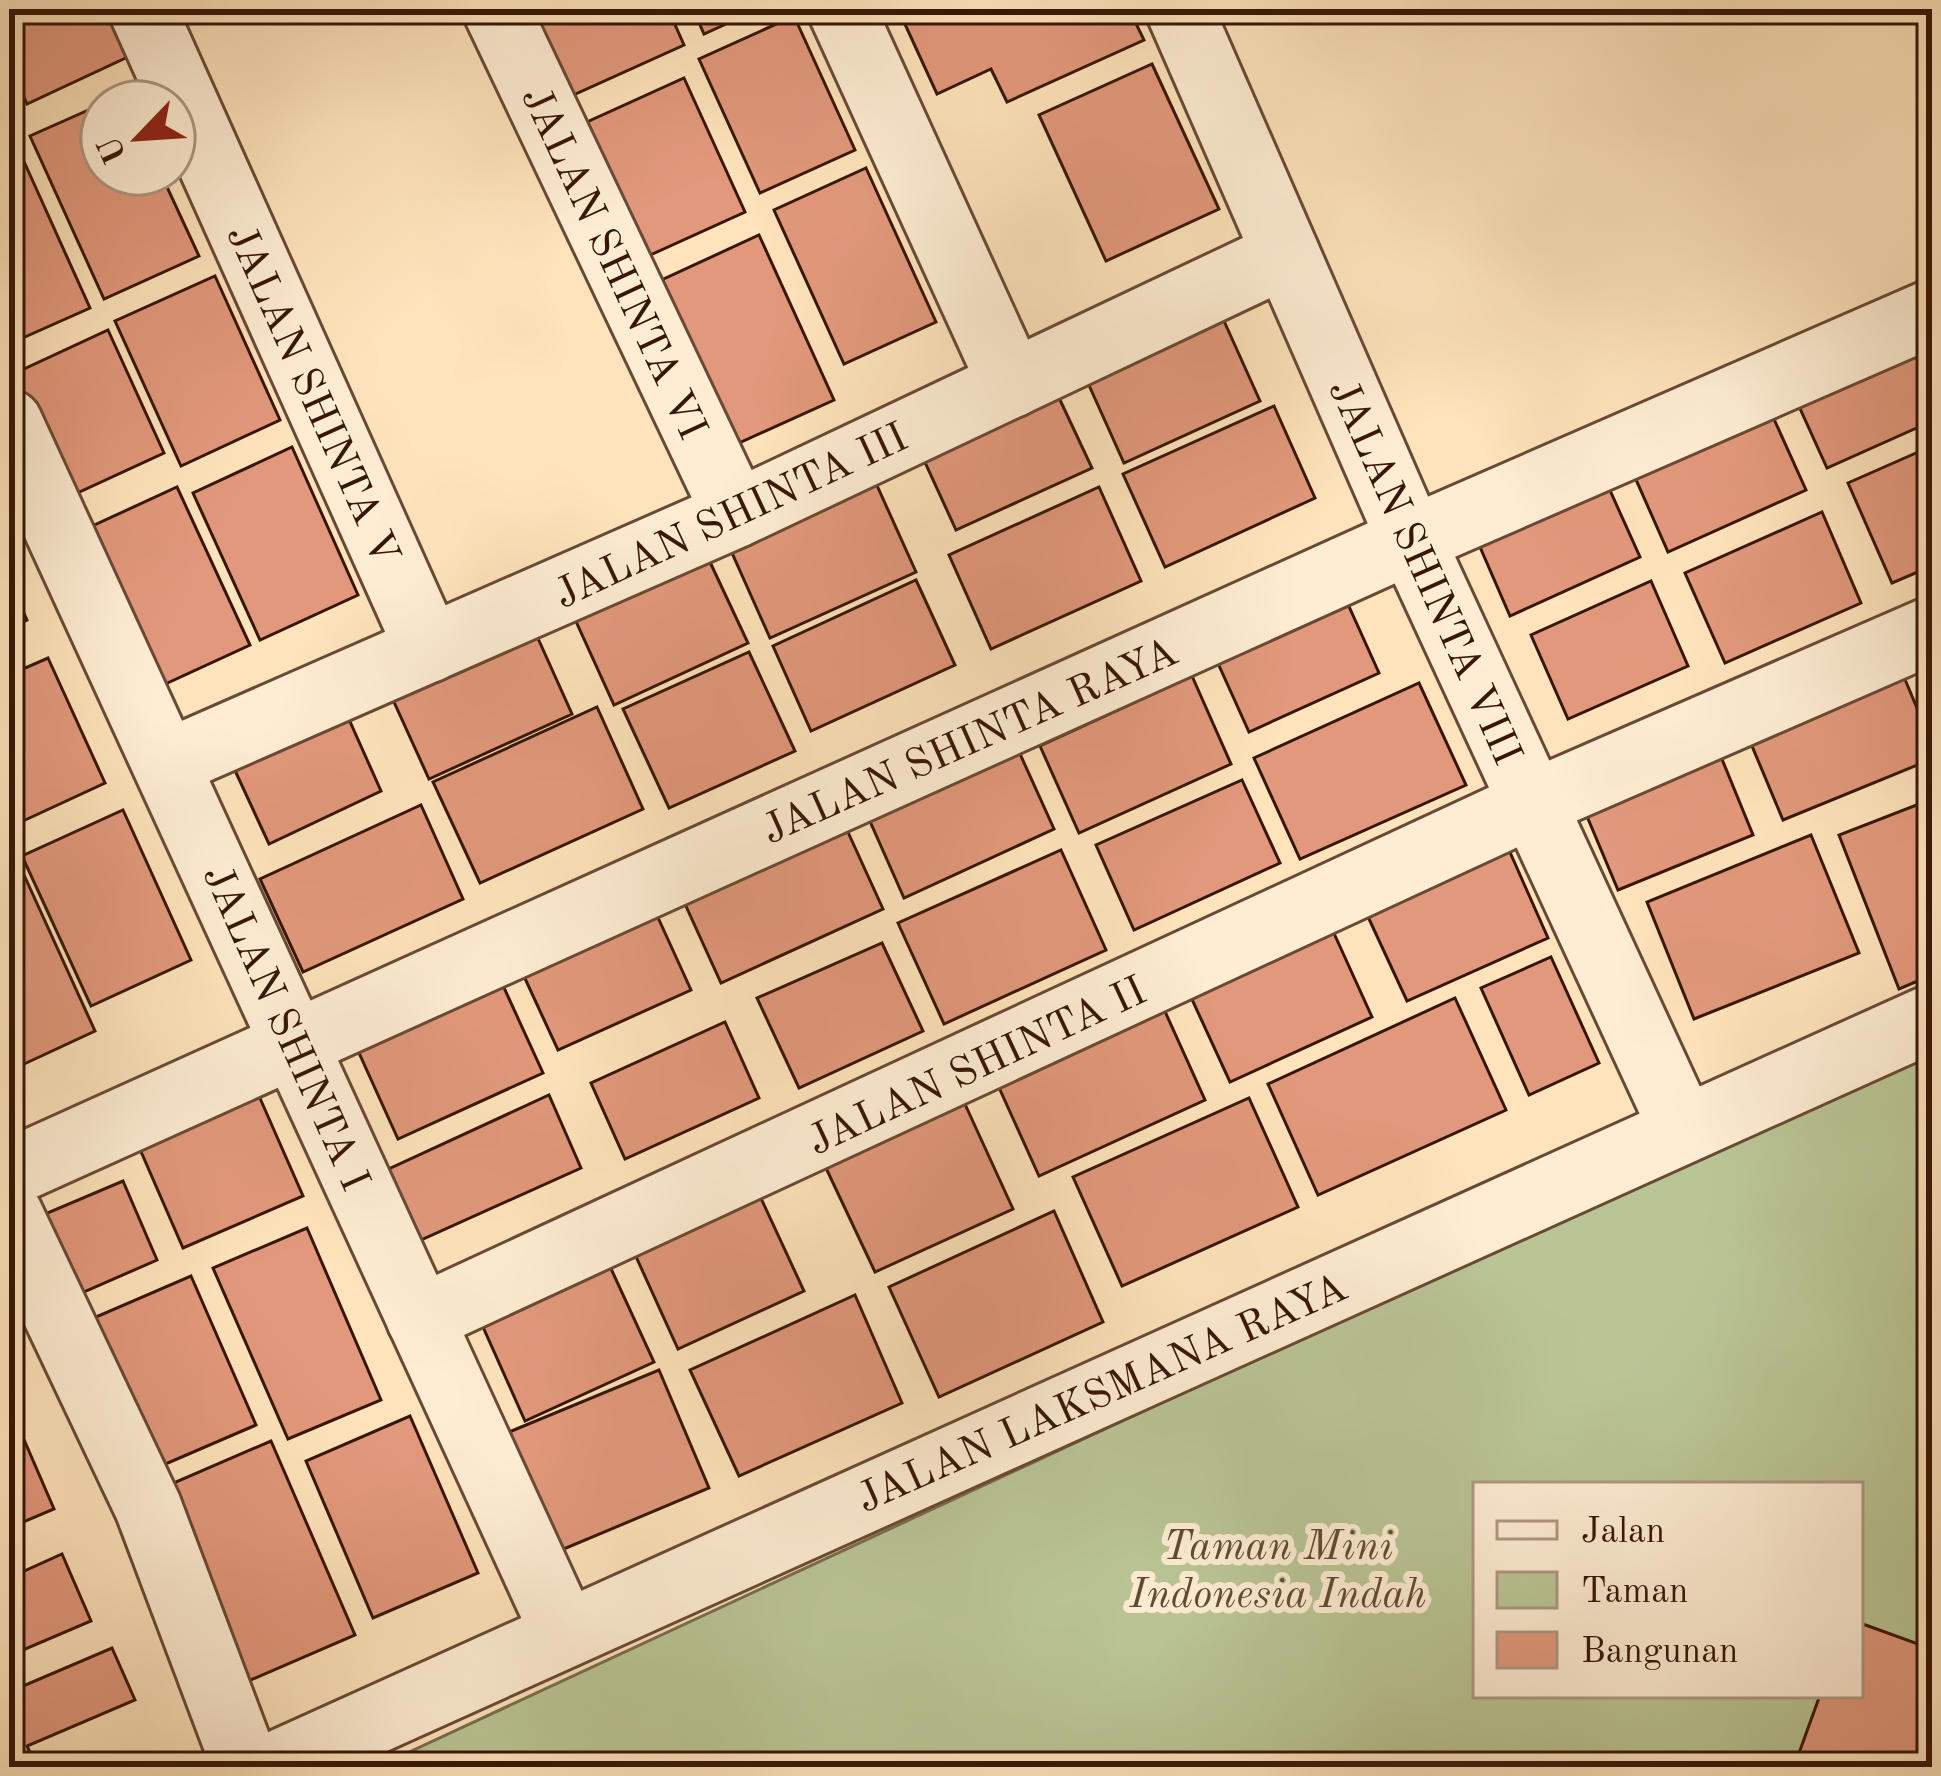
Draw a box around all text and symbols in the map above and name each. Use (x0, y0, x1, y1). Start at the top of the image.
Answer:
north arrow (78, 78, 198, 198)
street label: JALAN SHINTA VI (512, 81, 713, 447)
text: U (93, 130, 134, 168)
street label: JALAN SHINTA V (217, 219, 405, 572)
street label: JALAN SHINTA VIII (1319, 374, 1527, 772)
street label: JALAN SHINTA III (549, 417, 915, 618)
street label: JALAN SHINTA RAYA (757, 632, 1185, 853)
street label: JALAN SHINTA I (194, 860, 375, 1198)
street label: JALAN SHINTA II (802, 971, 1153, 1164)
street label: JALAN LAKSMANA RAYA (851, 1267, 1354, 1522)
legend (1473, 1482, 1863, 1698)
text: Jalan (1581, 1515, 1665, 1551)
park label: Taman Mini Indonesia Indah (1129, 1527, 1426, 1617)
text: Taman (1581, 1575, 1688, 1611)
text: Bangunan (1581, 1635, 1738, 1671)

